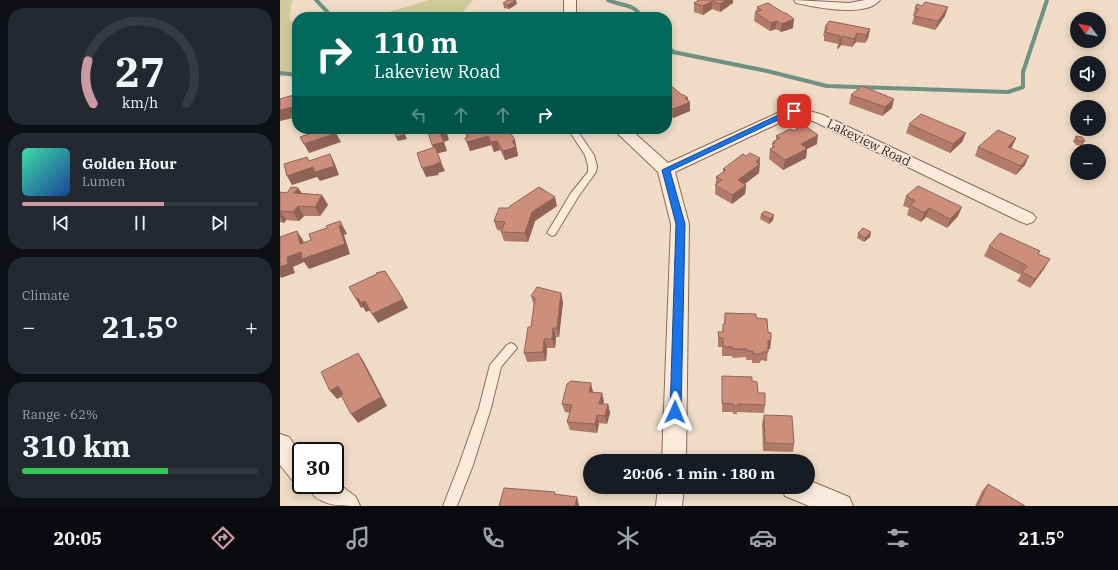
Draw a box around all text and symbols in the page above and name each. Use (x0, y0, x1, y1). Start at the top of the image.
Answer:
north arrow (1070, 12, 1106, 48)
map controls (1070, 12, 1106, 180)
text: 110 m (374, 24, 458, 61)
icon: right (308, 28, 360, 80)
text: 27 (115, 44, 165, 98)
button: sound (1070, 56, 1106, 92)
text: Lakeview Road (374, 60, 500, 83)
text: km/h (122, 93, 158, 112)
pin (777, 94, 811, 128)
icon: arrive (783, 100, 805, 122)
button: + (1070, 100, 1106, 136)
icon: left (408, 104, 430, 126)
icon: ahead (450, 104, 472, 126)
icon: ahead (492, 104, 514, 126)
icon: right (534, 104, 556, 126)
street label: Lakeview Road (824, 115, 914, 170)
button: − (1070, 144, 1106, 180)
text: Golden Hour (82, 154, 177, 173)
text: Lumen (82, 173, 125, 190)
icon: previous (50, 212, 72, 234)
icon: pause (129, 212, 151, 234)
icon: next (208, 212, 230, 234)
text: Climate (22, 287, 69, 304)
text: 21.5° (102, 307, 178, 346)
text: − (22, 312, 35, 341)
text: + (245, 312, 258, 341)
position arrow (654, 391, 696, 433)
text: Range · 62% (22, 406, 98, 423)
text: 310 km (22, 426, 131, 465)
speed limit sign: 30 (292, 442, 344, 494)
text: 20:06 · 1 min · 180 m (623, 464, 775, 483)
icon: directions (209, 524, 237, 552)
icon: music (344, 524, 372, 552)
icon: phone (479, 524, 507, 552)
icon: climate (614, 524, 642, 552)
icon: car (749, 524, 777, 552)
icon: filters (884, 524, 912, 552)
text: 20:05 (53, 527, 102, 550)
text: 21.5° (1019, 527, 1065, 550)

